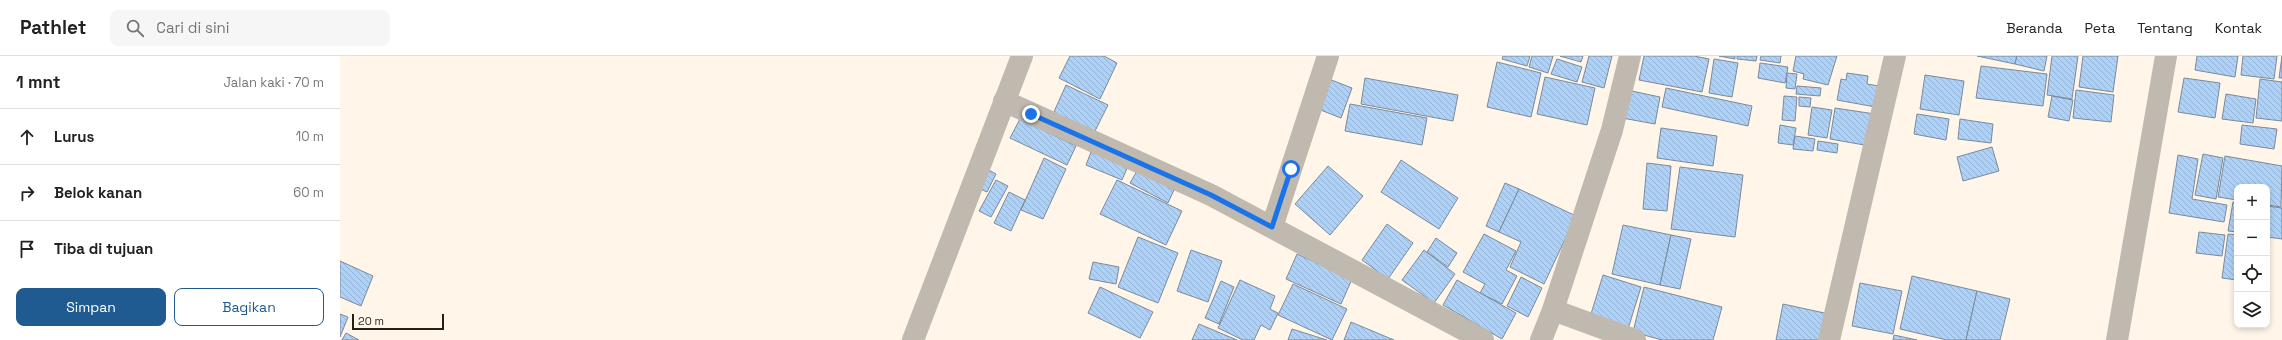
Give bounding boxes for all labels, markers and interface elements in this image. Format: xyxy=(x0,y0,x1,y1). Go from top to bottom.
search box xyxy=(110,10,390,46)
text: Pathlet xyxy=(20,15,86,40)
icon: search xyxy=(124,17,146,39)
text: Cari di sini xyxy=(156,18,229,37)
text: Beranda xyxy=(2006,19,2063,37)
text: Peta xyxy=(2085,19,2115,37)
text: Tentang xyxy=(2137,19,2193,37)
text: Kontak xyxy=(2215,19,2262,37)
text: 1 mnt xyxy=(16,71,61,93)
text: Jalan kaki · 70 m xyxy=(223,74,324,91)
route end xyxy=(1022,105,1040,123)
icon: ahead xyxy=(16,126,38,148)
text: Lurus xyxy=(54,127,94,146)
text: 10 m xyxy=(296,128,324,145)
route start xyxy=(1282,160,1300,178)
icon: right xyxy=(16,182,38,204)
text: Belok kanan xyxy=(54,183,142,202)
text: 60 m xyxy=(293,184,324,201)
map controls xyxy=(2234,184,2270,328)
button: + xyxy=(2234,184,2270,220)
button: − xyxy=(2234,220,2270,256)
icon: arrive xyxy=(16,238,38,260)
text: Tiba di tujuan xyxy=(54,239,153,258)
button: locate xyxy=(2234,256,2270,292)
button: Simpan xyxy=(16,288,166,326)
button: Bagikan xyxy=(174,288,324,326)
button: layers xyxy=(2234,292,2270,328)
scale bar xyxy=(352,312,444,331)
text: 20 m xyxy=(358,314,384,328)

